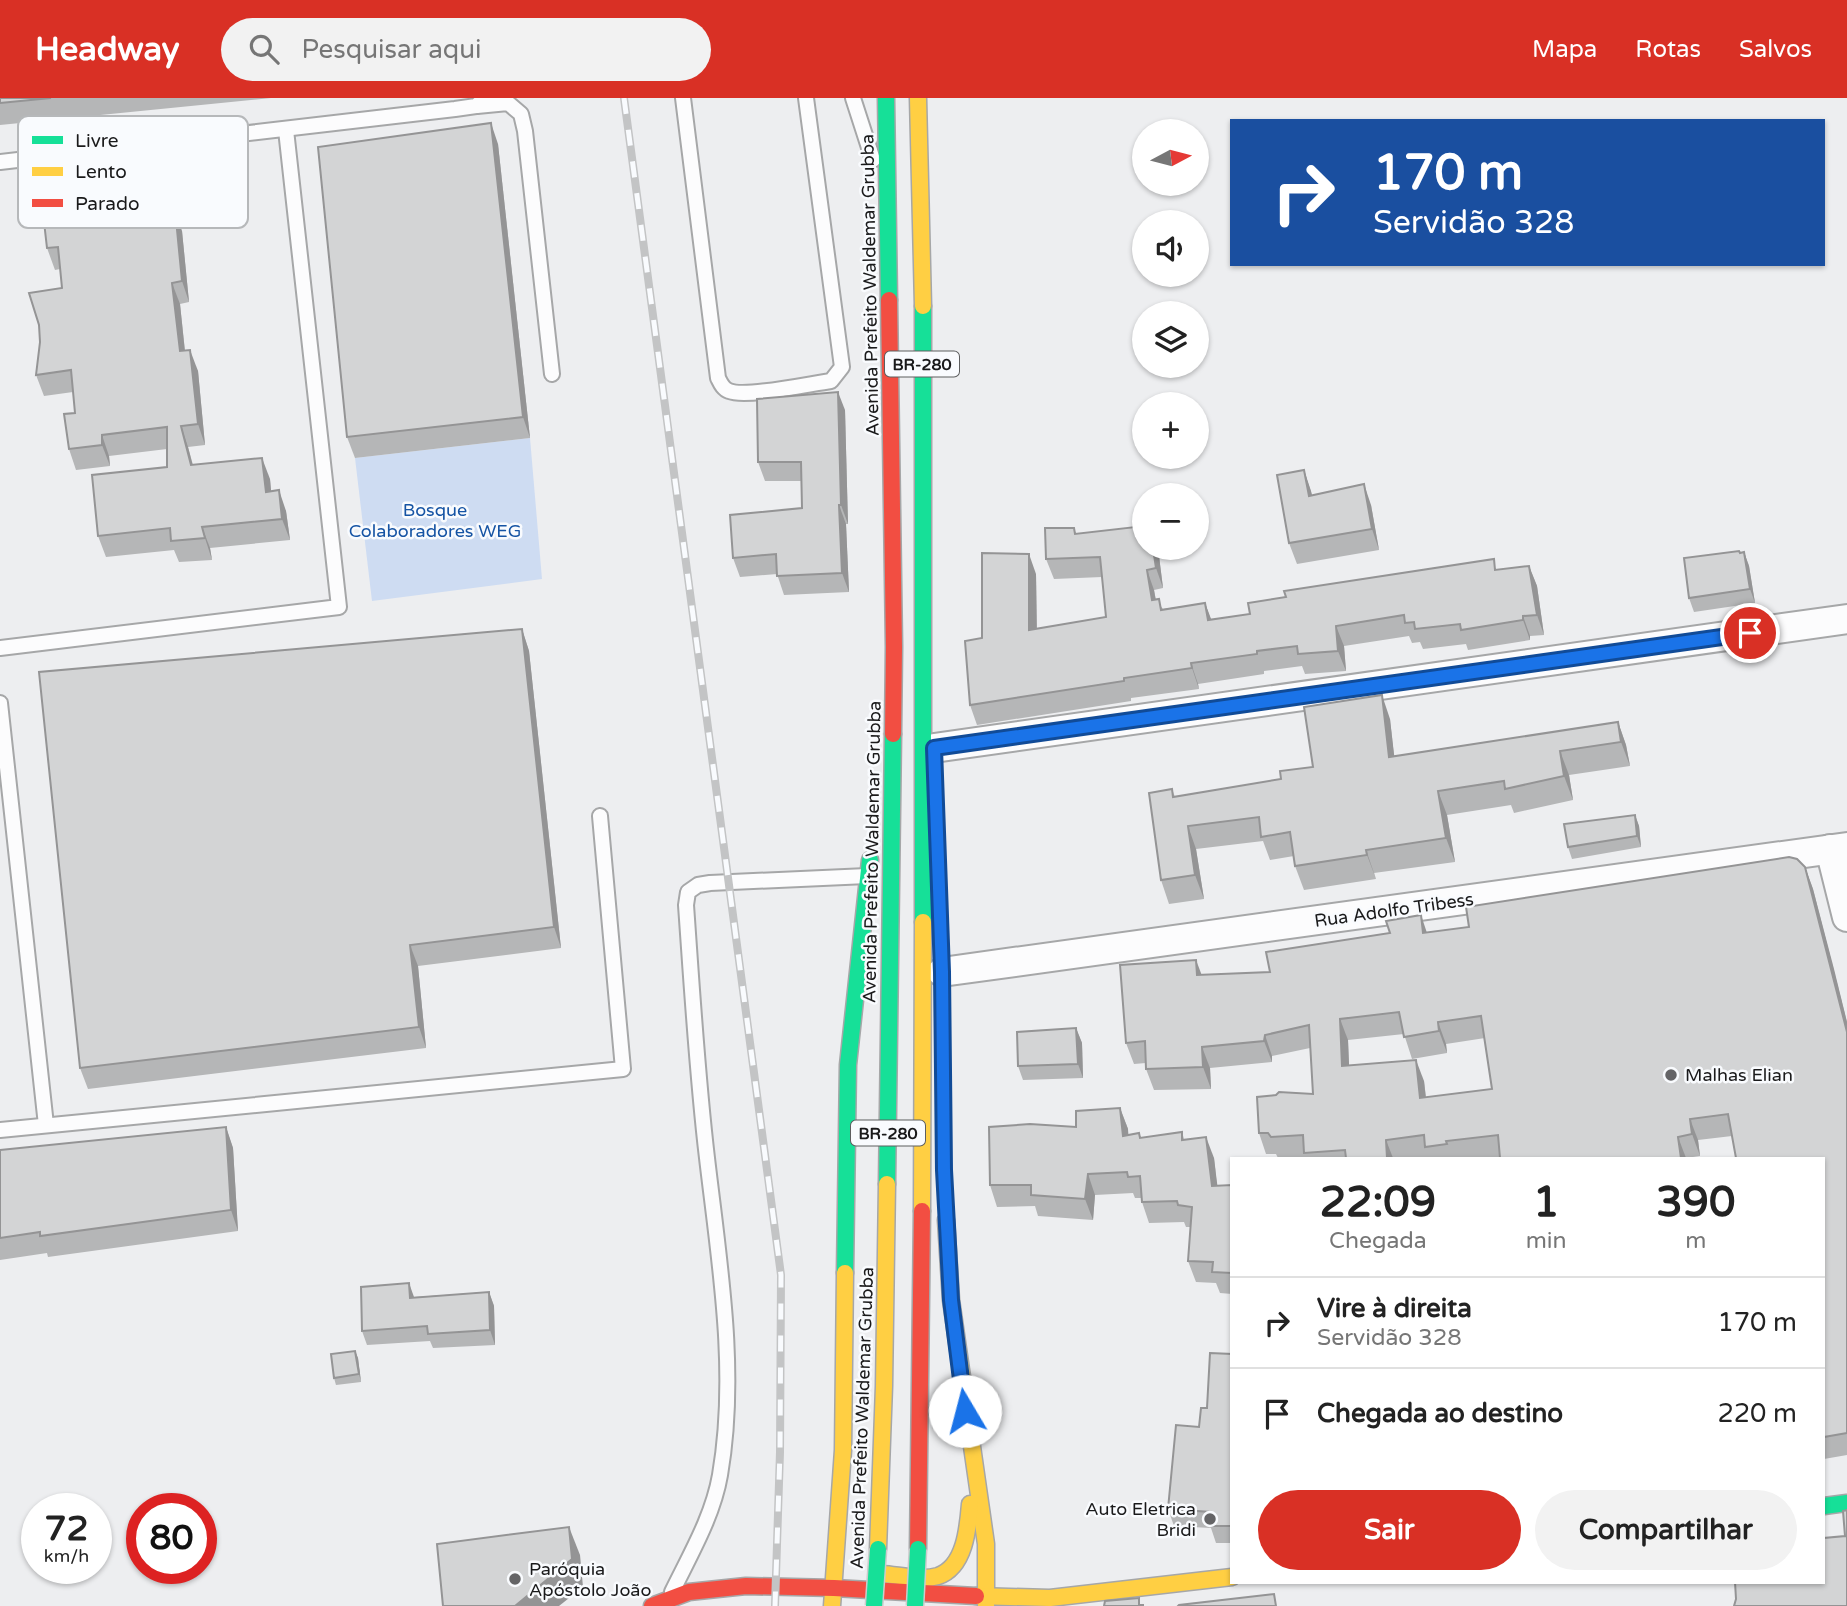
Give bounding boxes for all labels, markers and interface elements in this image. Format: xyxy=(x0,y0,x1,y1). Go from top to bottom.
search box xyxy=(221,18,711,81)
text: Headway xyxy=(35,30,179,69)
icon: search xyxy=(245,30,283,68)
text: Pesquisar aqui xyxy=(301,34,482,65)
text: Mapa xyxy=(1532,35,1597,64)
text: Rotas xyxy=(1635,35,1701,64)
text: Salvos xyxy=(1739,35,1812,64)
legend xyxy=(18,116,248,228)
north arrow xyxy=(1132,119,1209,196)
map controls xyxy=(1132,119,1209,560)
text: Livre xyxy=(75,130,119,152)
street label: Avenida Prefeito Waldemar Grubba xyxy=(856,134,884,436)
text: 170 m xyxy=(1373,144,1523,203)
icon: right xyxy=(1258,147,1349,238)
text: Lento xyxy=(75,161,127,183)
text: Parado xyxy=(75,193,139,215)
text: Servidão 328 xyxy=(1373,204,1574,242)
button: sound xyxy=(1132,210,1209,287)
button: layers xyxy=(1132,301,1209,378)
road number: BR-280 xyxy=(885,352,959,376)
button: + xyxy=(1132,392,1209,469)
button: − xyxy=(1132,483,1209,560)
park label: Bosque Colaboradores WEG xyxy=(349,499,521,542)
pin xyxy=(1720,603,1780,663)
icon: arrive xyxy=(1731,614,1769,652)
street label: Avenida Prefeito Waldemar Grubba xyxy=(858,701,886,1003)
street label: Rua Adolfo Tribess xyxy=(1313,888,1475,932)
place label: Malhas Elian xyxy=(1685,1064,1793,1086)
marker: Malhas Elian xyxy=(1663,1067,1679,1083)
road number: BR-280 xyxy=(851,1121,925,1146)
text: 22:09 xyxy=(1320,1177,1436,1228)
text: 1 xyxy=(1533,1177,1559,1228)
text: 390 xyxy=(1656,1177,1735,1228)
text: Chegada xyxy=(1329,1227,1427,1255)
text: min xyxy=(1526,1227,1567,1255)
text: m xyxy=(1685,1227,1706,1255)
street label: Avenida Prefeito Waldemar Grubba xyxy=(846,1267,878,1569)
text: Vire à direita xyxy=(1317,1293,1472,1324)
icon: right xyxy=(1258,1304,1296,1342)
text: 170 m xyxy=(1717,1307,1797,1338)
text: Servidão 328 xyxy=(1317,1324,1462,1352)
position arrow xyxy=(928,1374,1002,1448)
icon: arrive xyxy=(1258,1395,1296,1433)
text: Chegada ao destino xyxy=(1317,1398,1563,1429)
text: 220 m xyxy=(1717,1398,1797,1429)
button: Sair xyxy=(1258,1490,1521,1570)
button: Compartilhar xyxy=(1535,1490,1797,1570)
speed limit sign: 80 xyxy=(126,1493,217,1584)
place label: Auto Eletrica Bridi xyxy=(1085,1498,1196,1541)
text: 72 xyxy=(45,1508,88,1550)
marker: Auto Eletrica Bridi xyxy=(1202,1511,1218,1527)
text: km/h xyxy=(44,1545,89,1567)
place label: Paróquia Apóstolo João xyxy=(529,1558,651,1601)
marker: Paróquia Apóstolo João xyxy=(507,1571,523,1587)

